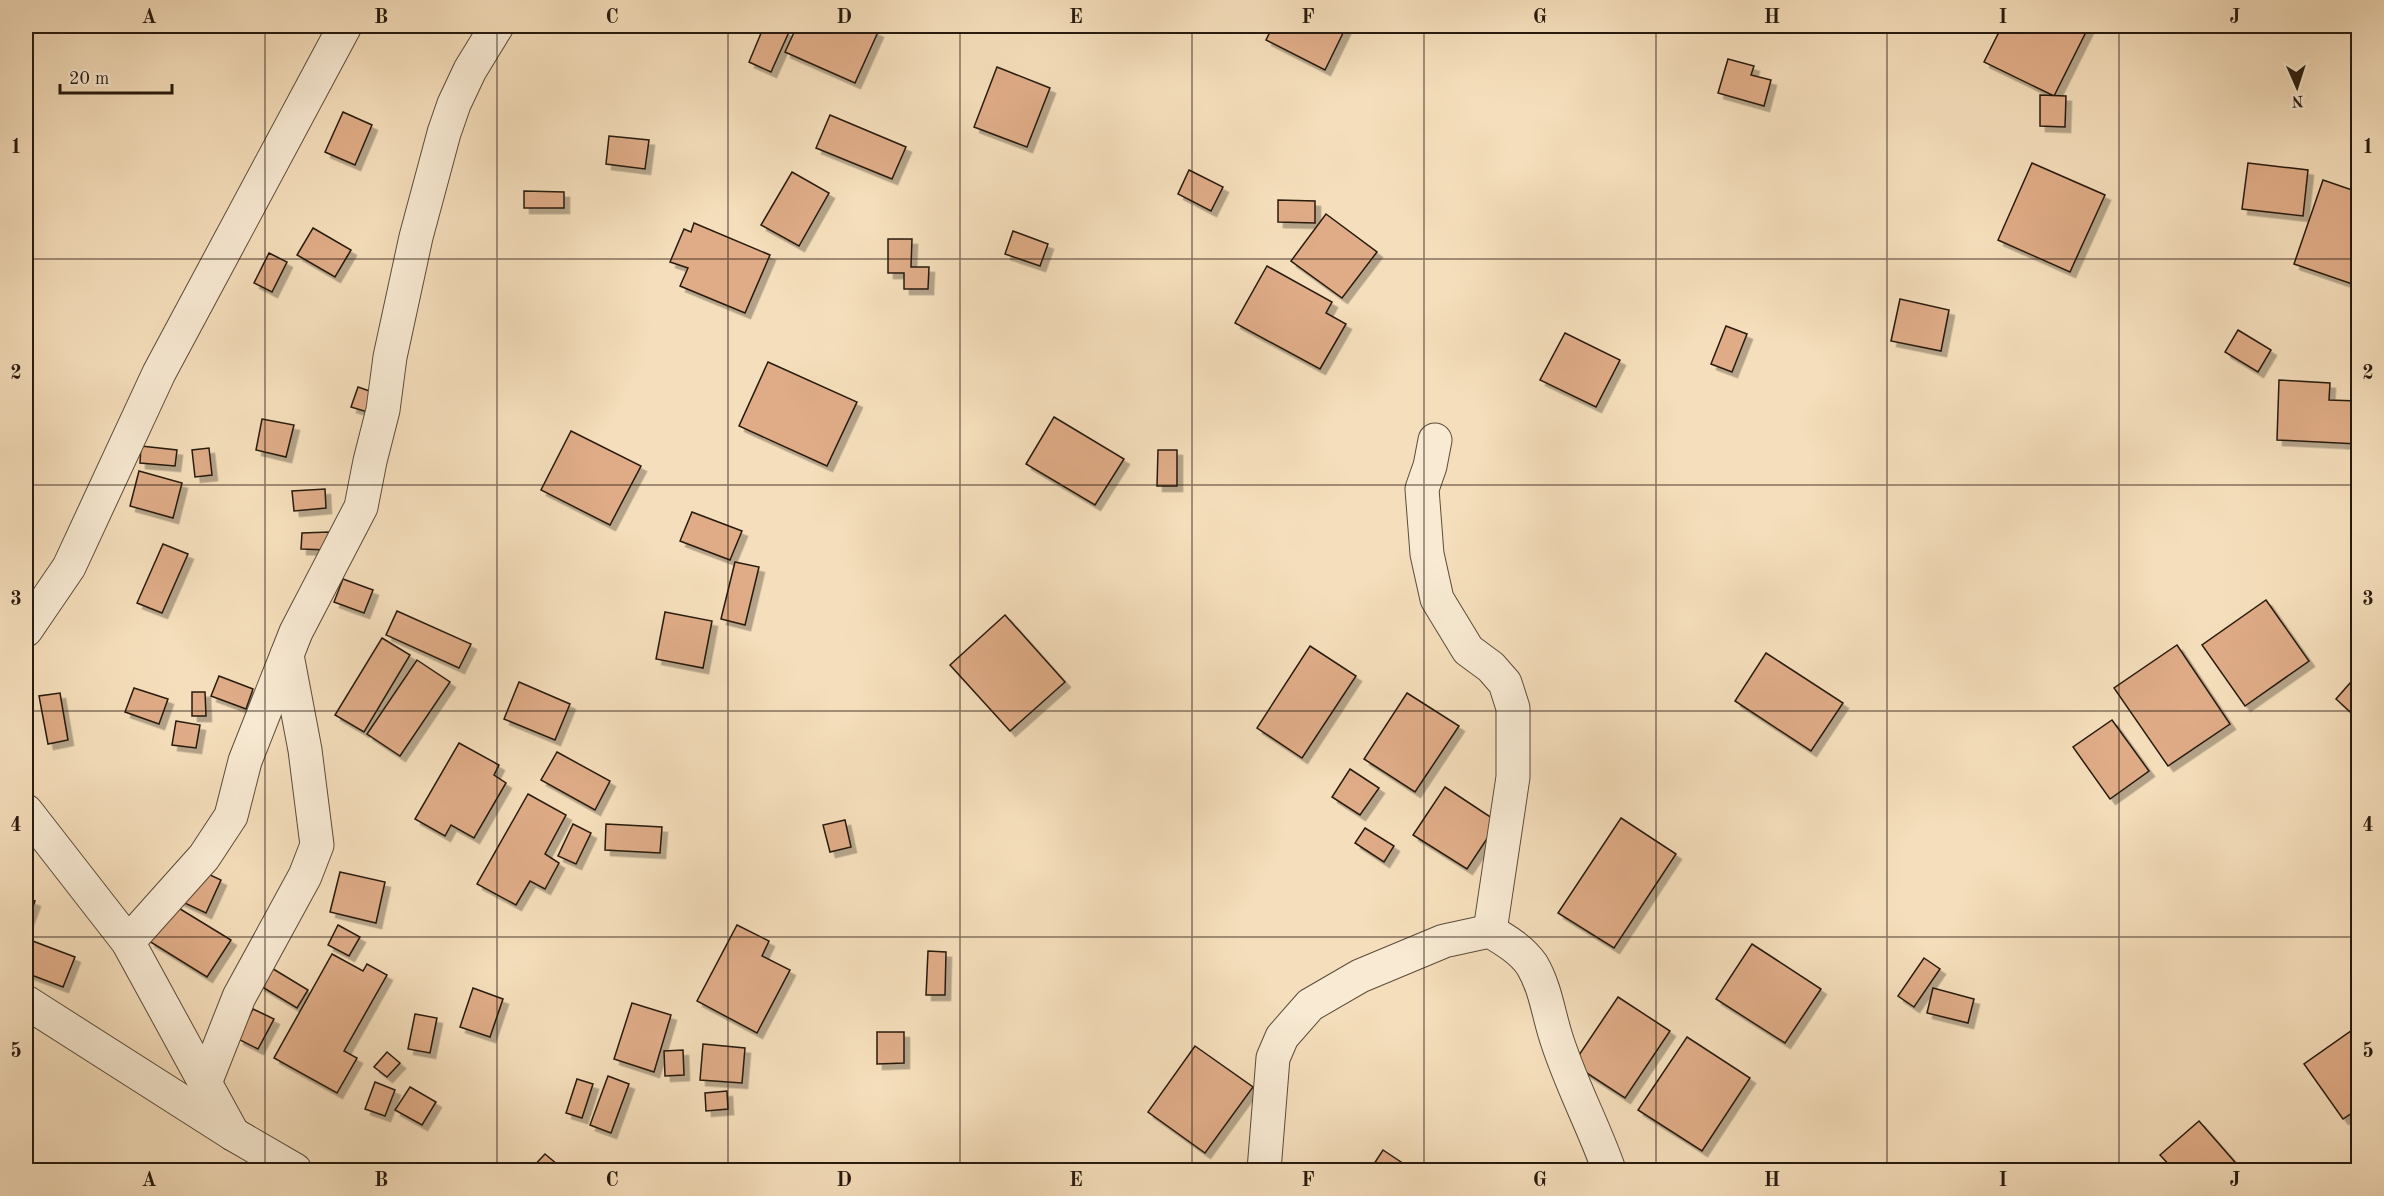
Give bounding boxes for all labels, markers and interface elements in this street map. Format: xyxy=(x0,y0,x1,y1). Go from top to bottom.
text: A xyxy=(141,8,157,28)
text: B xyxy=(374,8,388,28)
text: C xyxy=(605,8,619,28)
text: D xyxy=(836,8,852,28)
text: E xyxy=(1069,8,1083,28)
text: F xyxy=(1301,8,1315,28)
text: G xyxy=(1533,8,1547,28)
text: H xyxy=(1764,8,1780,28)
text: I xyxy=(1999,8,2007,28)
text: J xyxy=(2230,8,2241,28)
scale bar xyxy=(60,57,172,95)
north arrow xyxy=(2267,57,2327,117)
text: 20 m xyxy=(69,70,109,88)
text: N xyxy=(2290,92,2304,108)
text: 1 xyxy=(10,138,22,158)
text: 1 xyxy=(2362,138,2374,158)
text: 2 xyxy=(10,364,22,384)
text: 2 xyxy=(2362,364,2374,384)
text: 3 xyxy=(10,590,22,610)
text: 3 xyxy=(2362,590,2374,610)
text: 4 xyxy=(10,816,22,836)
text: 4 xyxy=(2362,816,2374,836)
text: 5 xyxy=(10,1041,22,1062)
text: 5 xyxy=(2362,1041,2374,1062)
text: A xyxy=(141,1171,157,1191)
text: B xyxy=(374,1171,388,1191)
text: C xyxy=(605,1171,619,1191)
text: D xyxy=(836,1171,852,1191)
text: E xyxy=(1069,1171,1083,1191)
text: F xyxy=(1301,1171,1315,1191)
text: G xyxy=(1533,1171,1547,1191)
text: H xyxy=(1764,1171,1780,1191)
text: I xyxy=(1999,1171,2007,1191)
text: J xyxy=(2230,1171,2241,1191)

